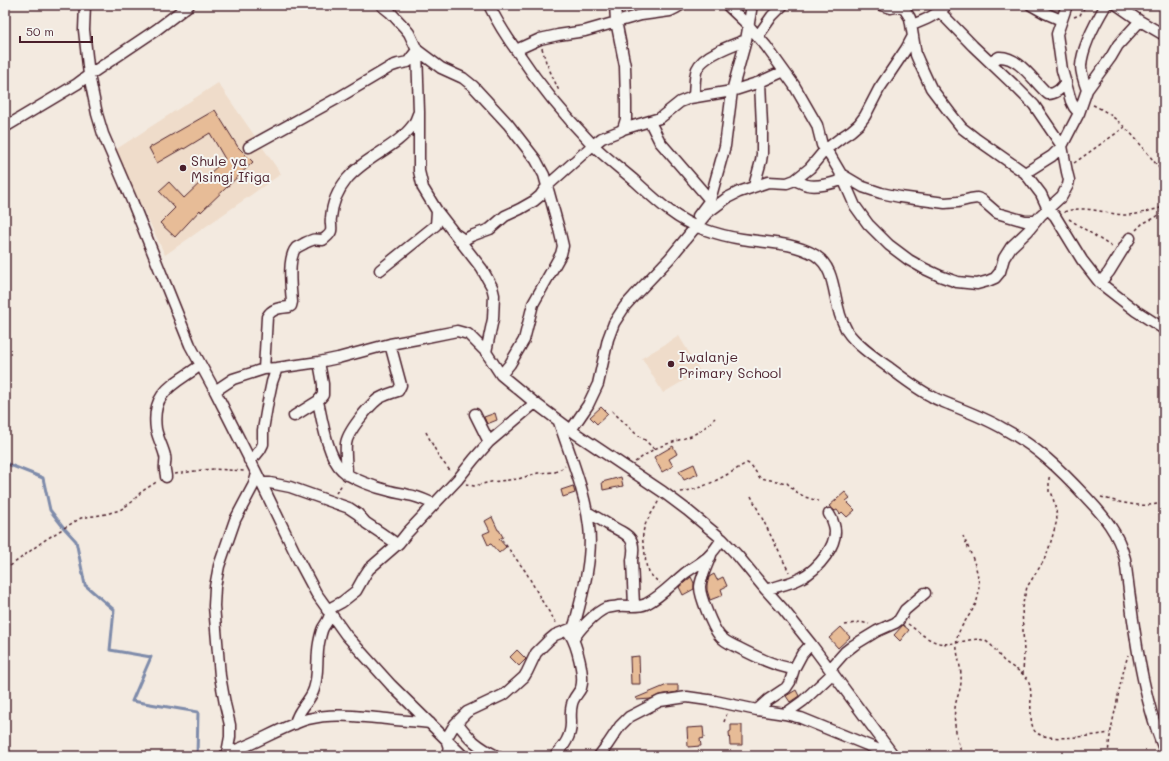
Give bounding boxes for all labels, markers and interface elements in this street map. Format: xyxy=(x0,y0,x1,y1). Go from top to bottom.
scale bar xyxy=(20,18,92,44)
text: 50 m xyxy=(26,23,54,39)
place label: Shule ya Msingi Ifiga xyxy=(191,151,271,186)
marker: Shule ya Msingi Ifiga xyxy=(178,163,188,173)
place label: Iwalanje Primary School xyxy=(679,347,782,382)
marker: Iwalanje Primary School xyxy=(666,359,676,369)

